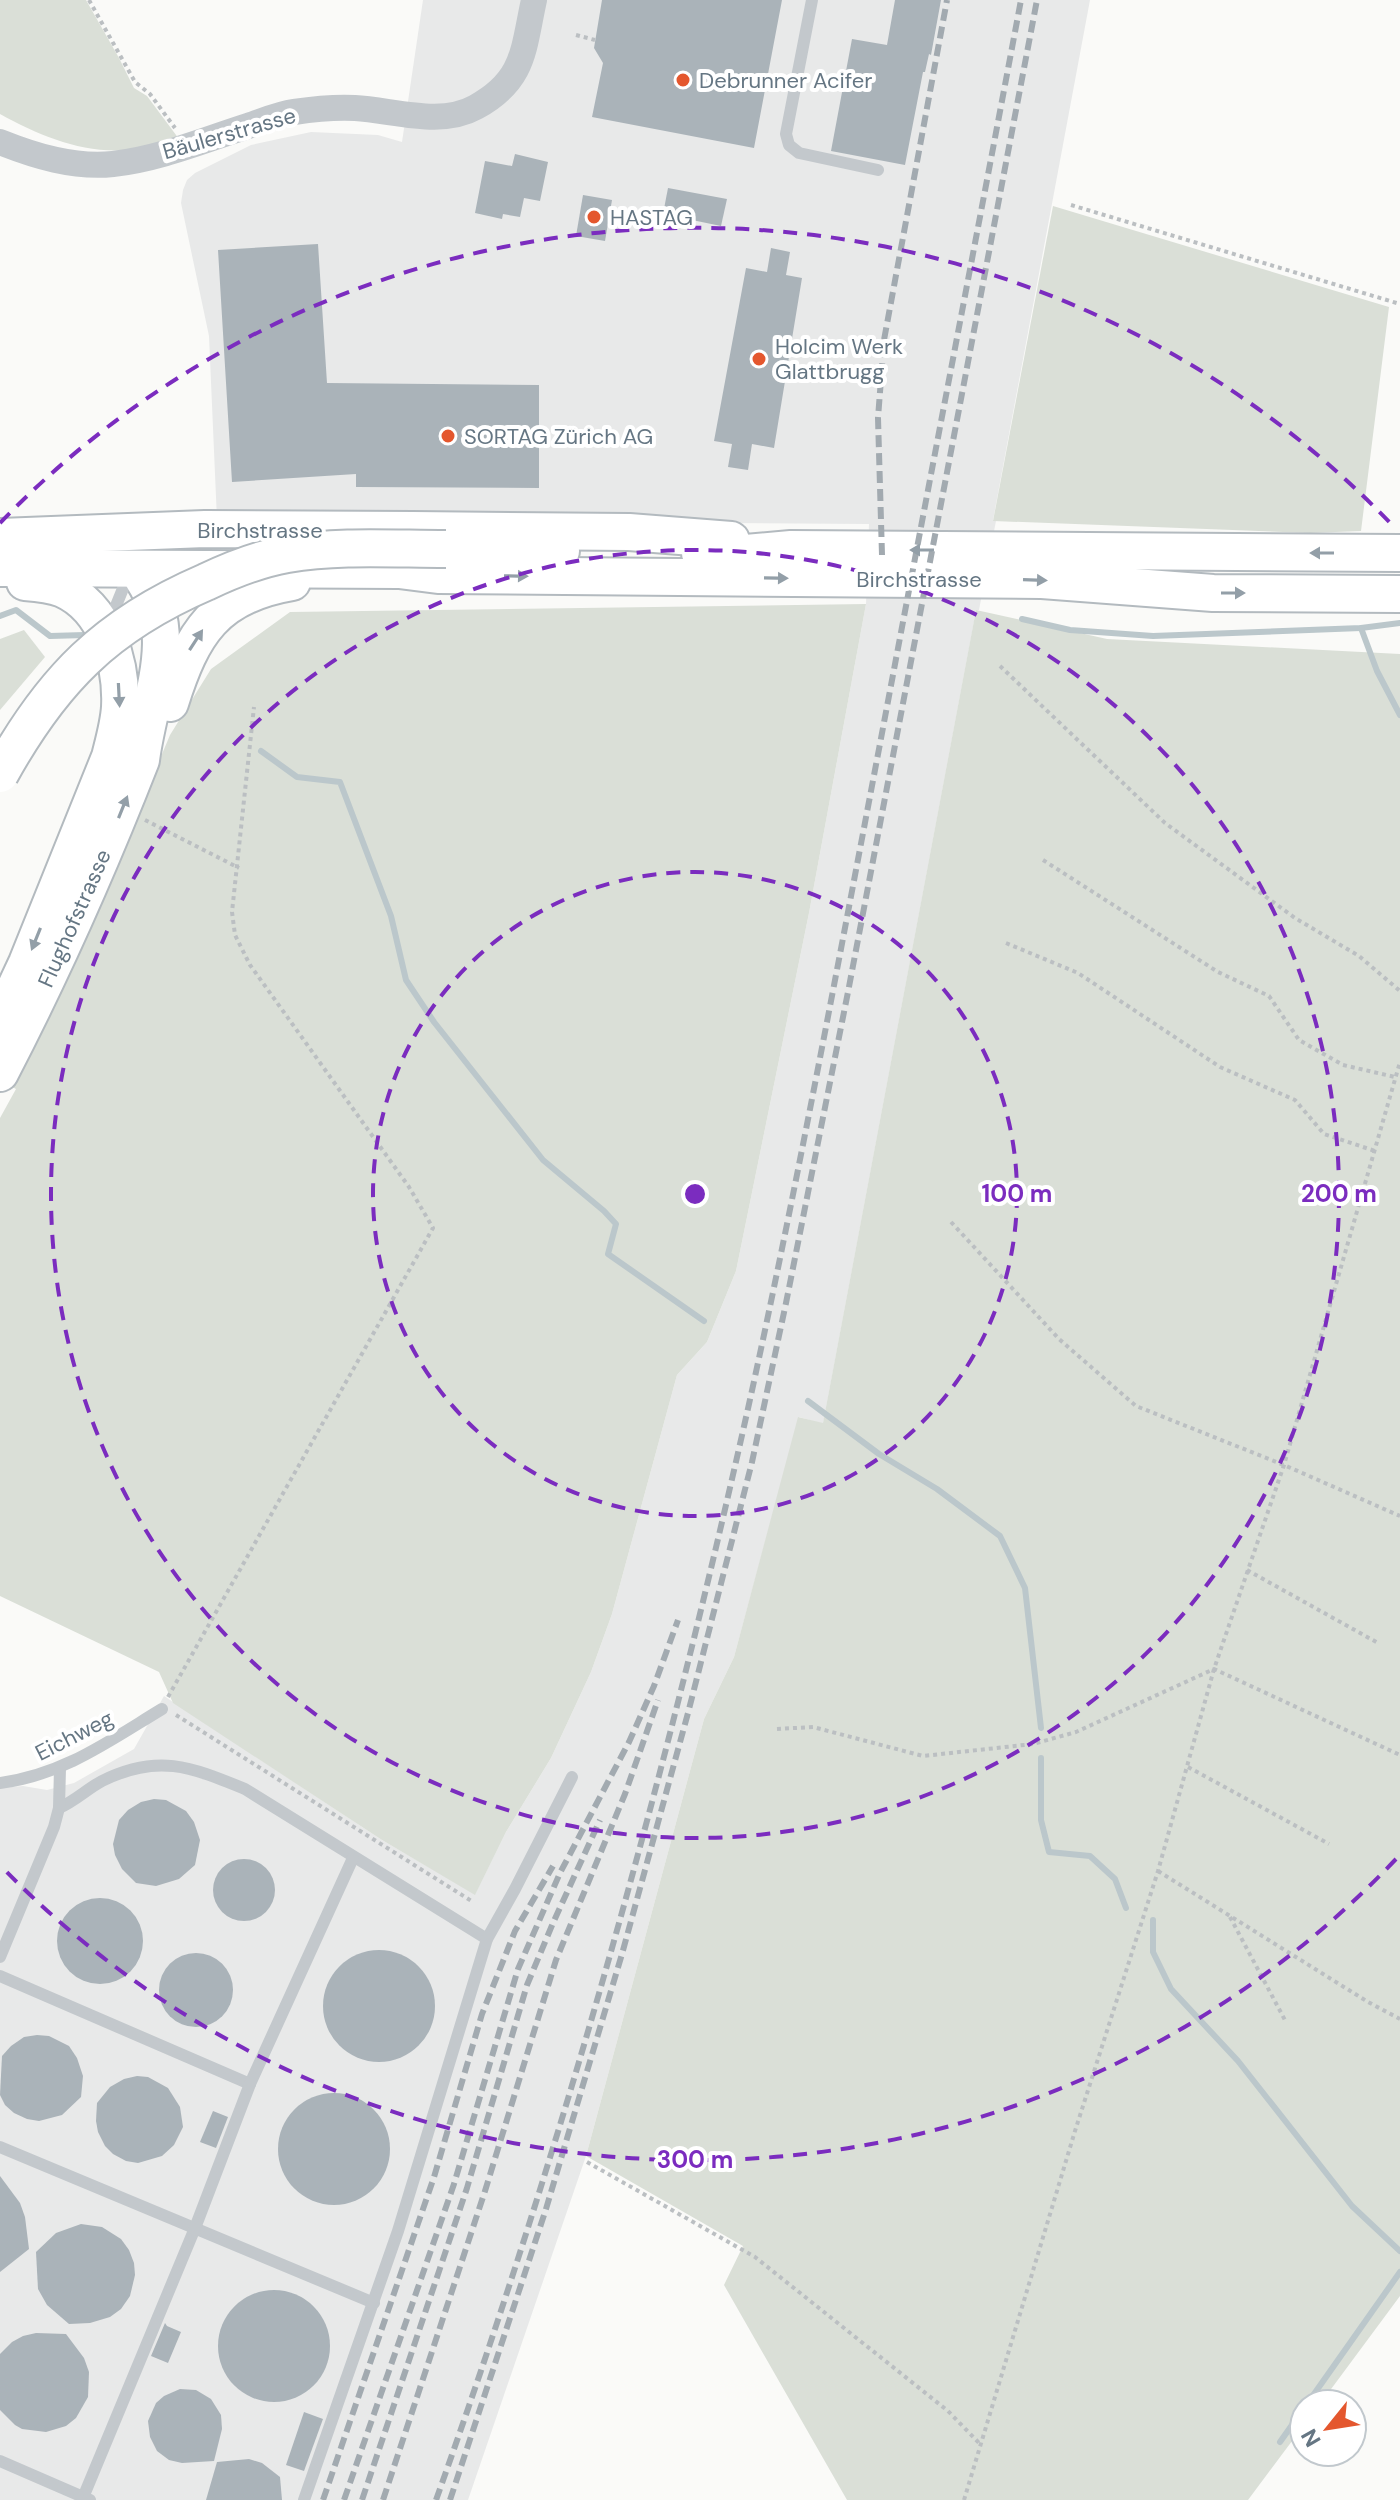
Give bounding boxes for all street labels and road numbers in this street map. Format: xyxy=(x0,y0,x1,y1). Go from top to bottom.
street label: Bäulerstrasse xyxy=(159,101,299,166)
street label: Birchstrasse xyxy=(197,516,323,545)
street label: Birchstrasse xyxy=(856,565,982,594)
street label: Flughofstrasse xyxy=(31,845,118,992)
street label: Eichweg xyxy=(30,1703,118,1767)

